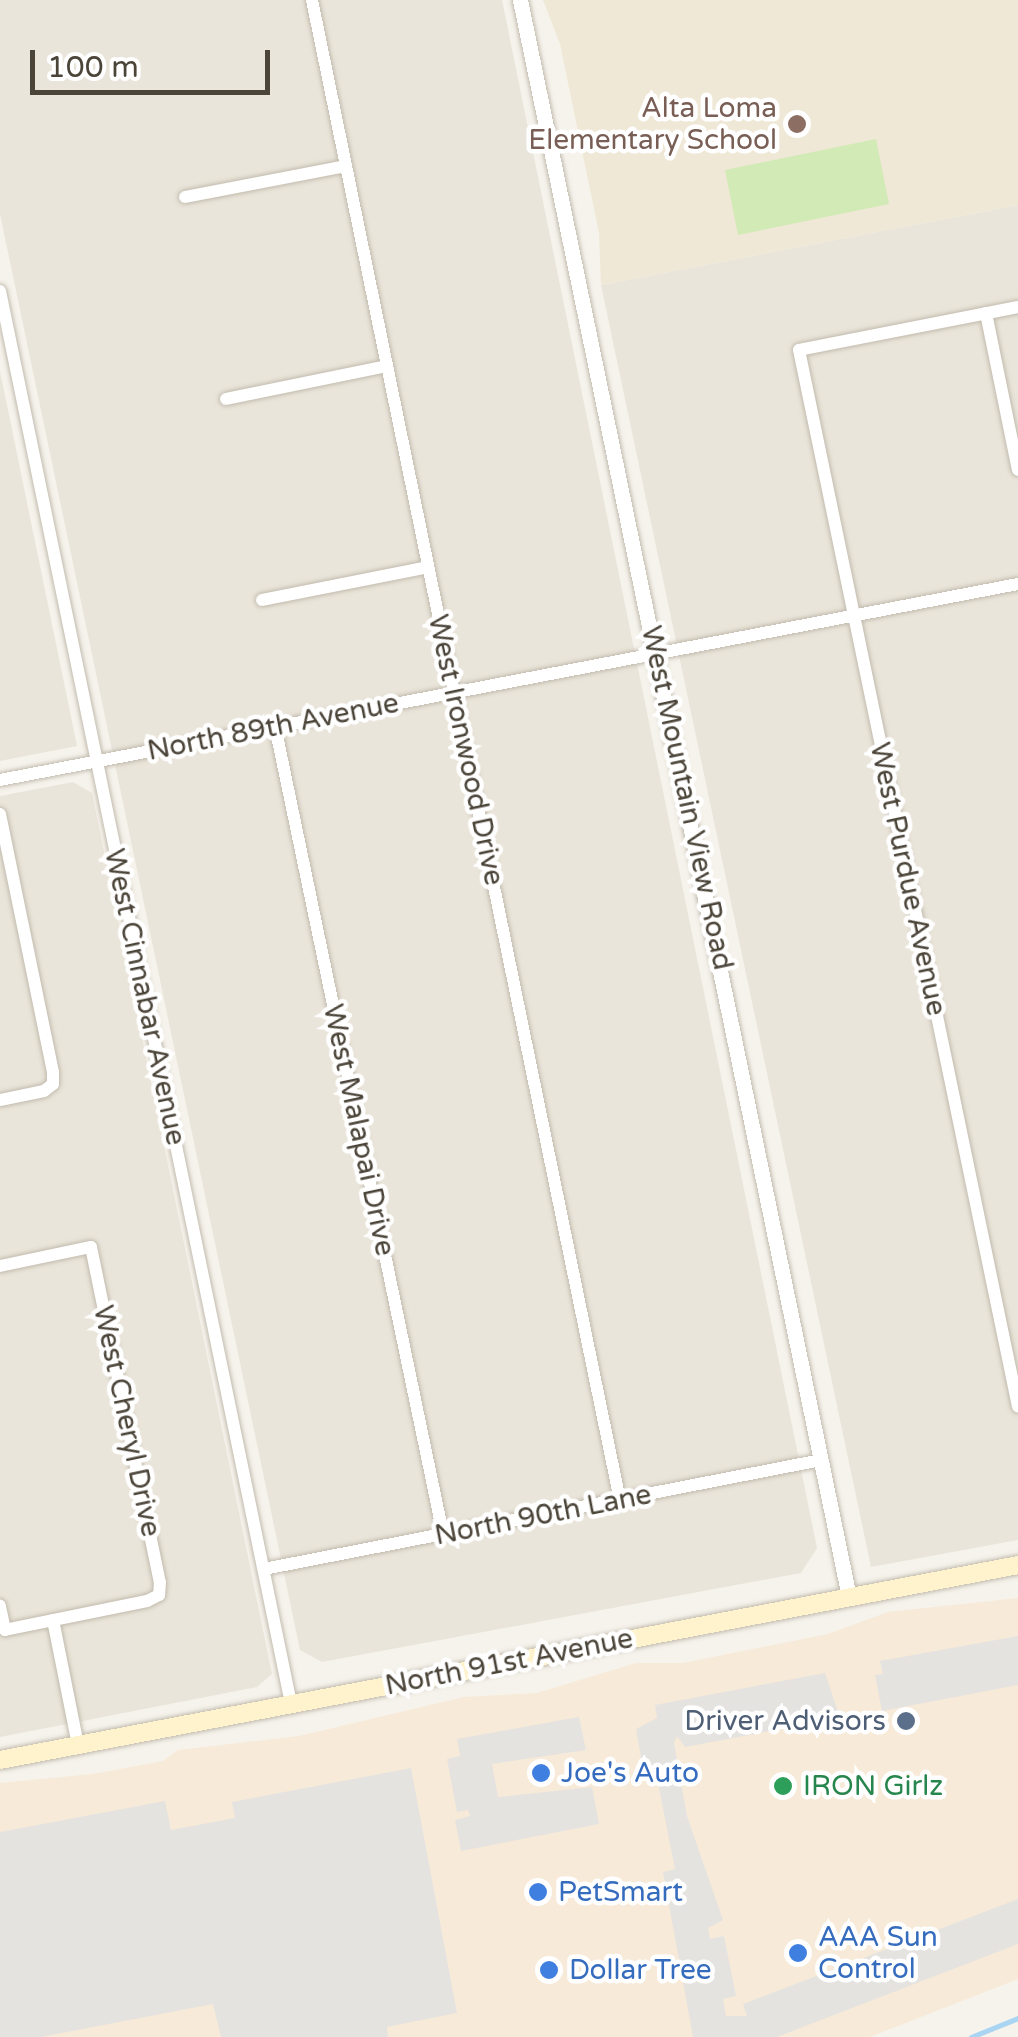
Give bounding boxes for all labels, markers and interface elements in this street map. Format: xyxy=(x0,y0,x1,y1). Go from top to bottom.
scale bar xyxy=(35,30,275,92)
text: 100 m xyxy=(47,49,139,86)
place label: Alta Loma Elementary School xyxy=(528,91,777,157)
marker: Alta Loma Elementary School xyxy=(786,113,808,135)
street label: West Ironwood Drive xyxy=(421,612,511,888)
street label: West Mountain View Road xyxy=(634,623,740,973)
street label: North 89th Avenue xyxy=(145,686,401,768)
street label: West Purdue Avenue xyxy=(863,739,953,1019)
street label: West Cinnabar Avenue xyxy=(97,846,193,1148)
street label: West Malapai Drive xyxy=(316,1001,402,1259)
street label: West Cheryl Drive xyxy=(86,1302,168,1540)
street label: North 90th Lane xyxy=(432,1478,654,1552)
street label: North 91st Avenue xyxy=(382,1622,636,1702)
place label: Driver Advisors xyxy=(684,1704,886,1738)
marker: Driver Advisors xyxy=(895,1710,917,1732)
place label: Joe's Auto xyxy=(561,1756,699,1790)
marker: Joe's Auto xyxy=(530,1762,552,1784)
place label: IRON Girlz xyxy=(803,1769,943,1803)
marker: IRON Girlz xyxy=(772,1775,794,1797)
place label: PetSmart xyxy=(558,1875,683,1909)
marker: PetSmart xyxy=(527,1881,549,1903)
place label: AAA Sun Control xyxy=(818,1920,938,1986)
marker: AAA Sun Control xyxy=(787,1942,809,1964)
place label: Dollar Tree xyxy=(569,1953,712,1987)
marker: Dollar Tree xyxy=(538,1959,560,1981)

